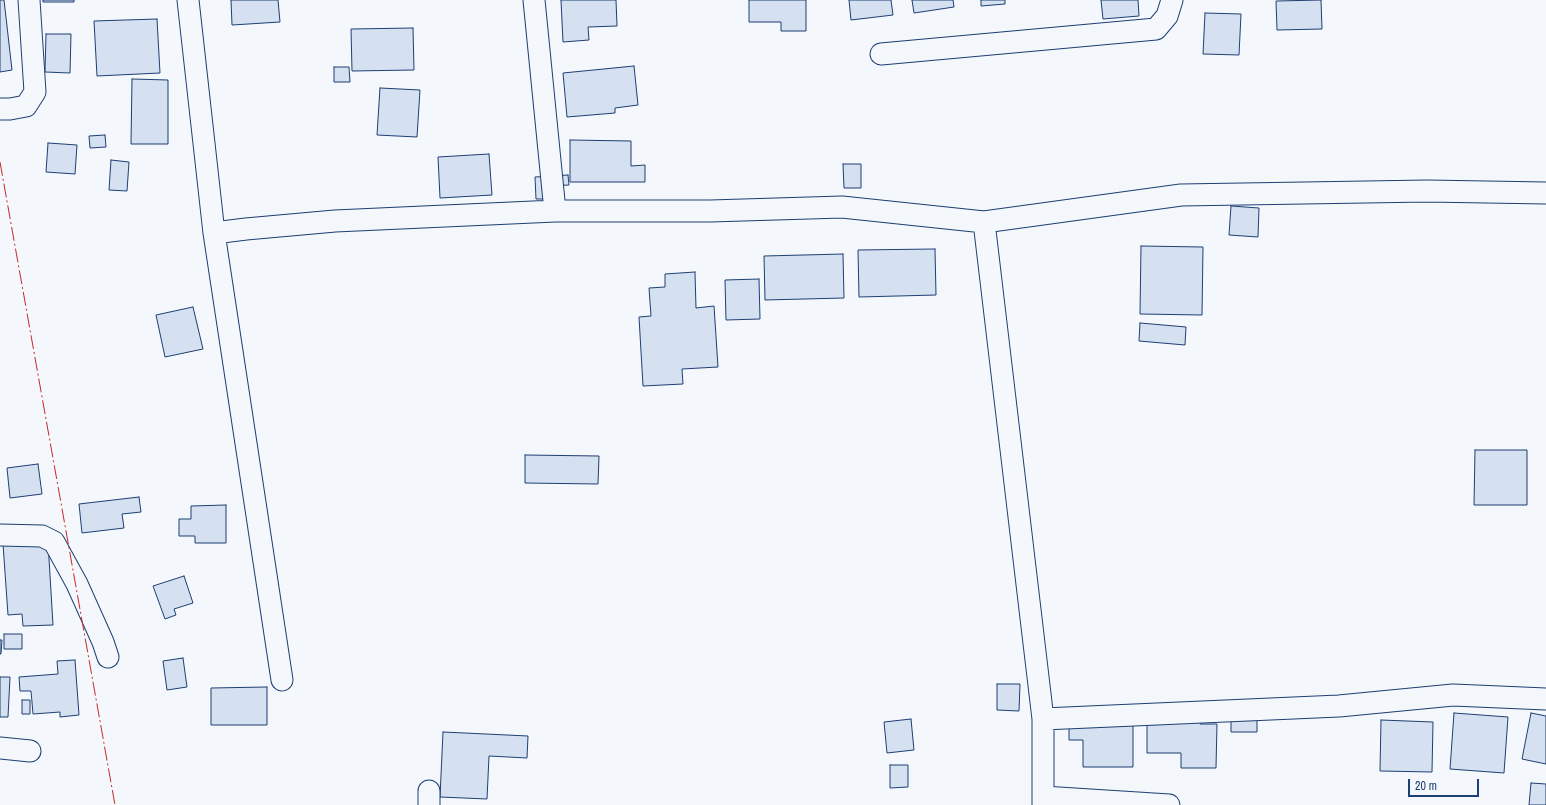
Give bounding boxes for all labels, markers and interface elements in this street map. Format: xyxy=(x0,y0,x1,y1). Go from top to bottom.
scale bar xyxy=(1410,771,1481,797)
text: 20 m xyxy=(1415,778,1437,794)

